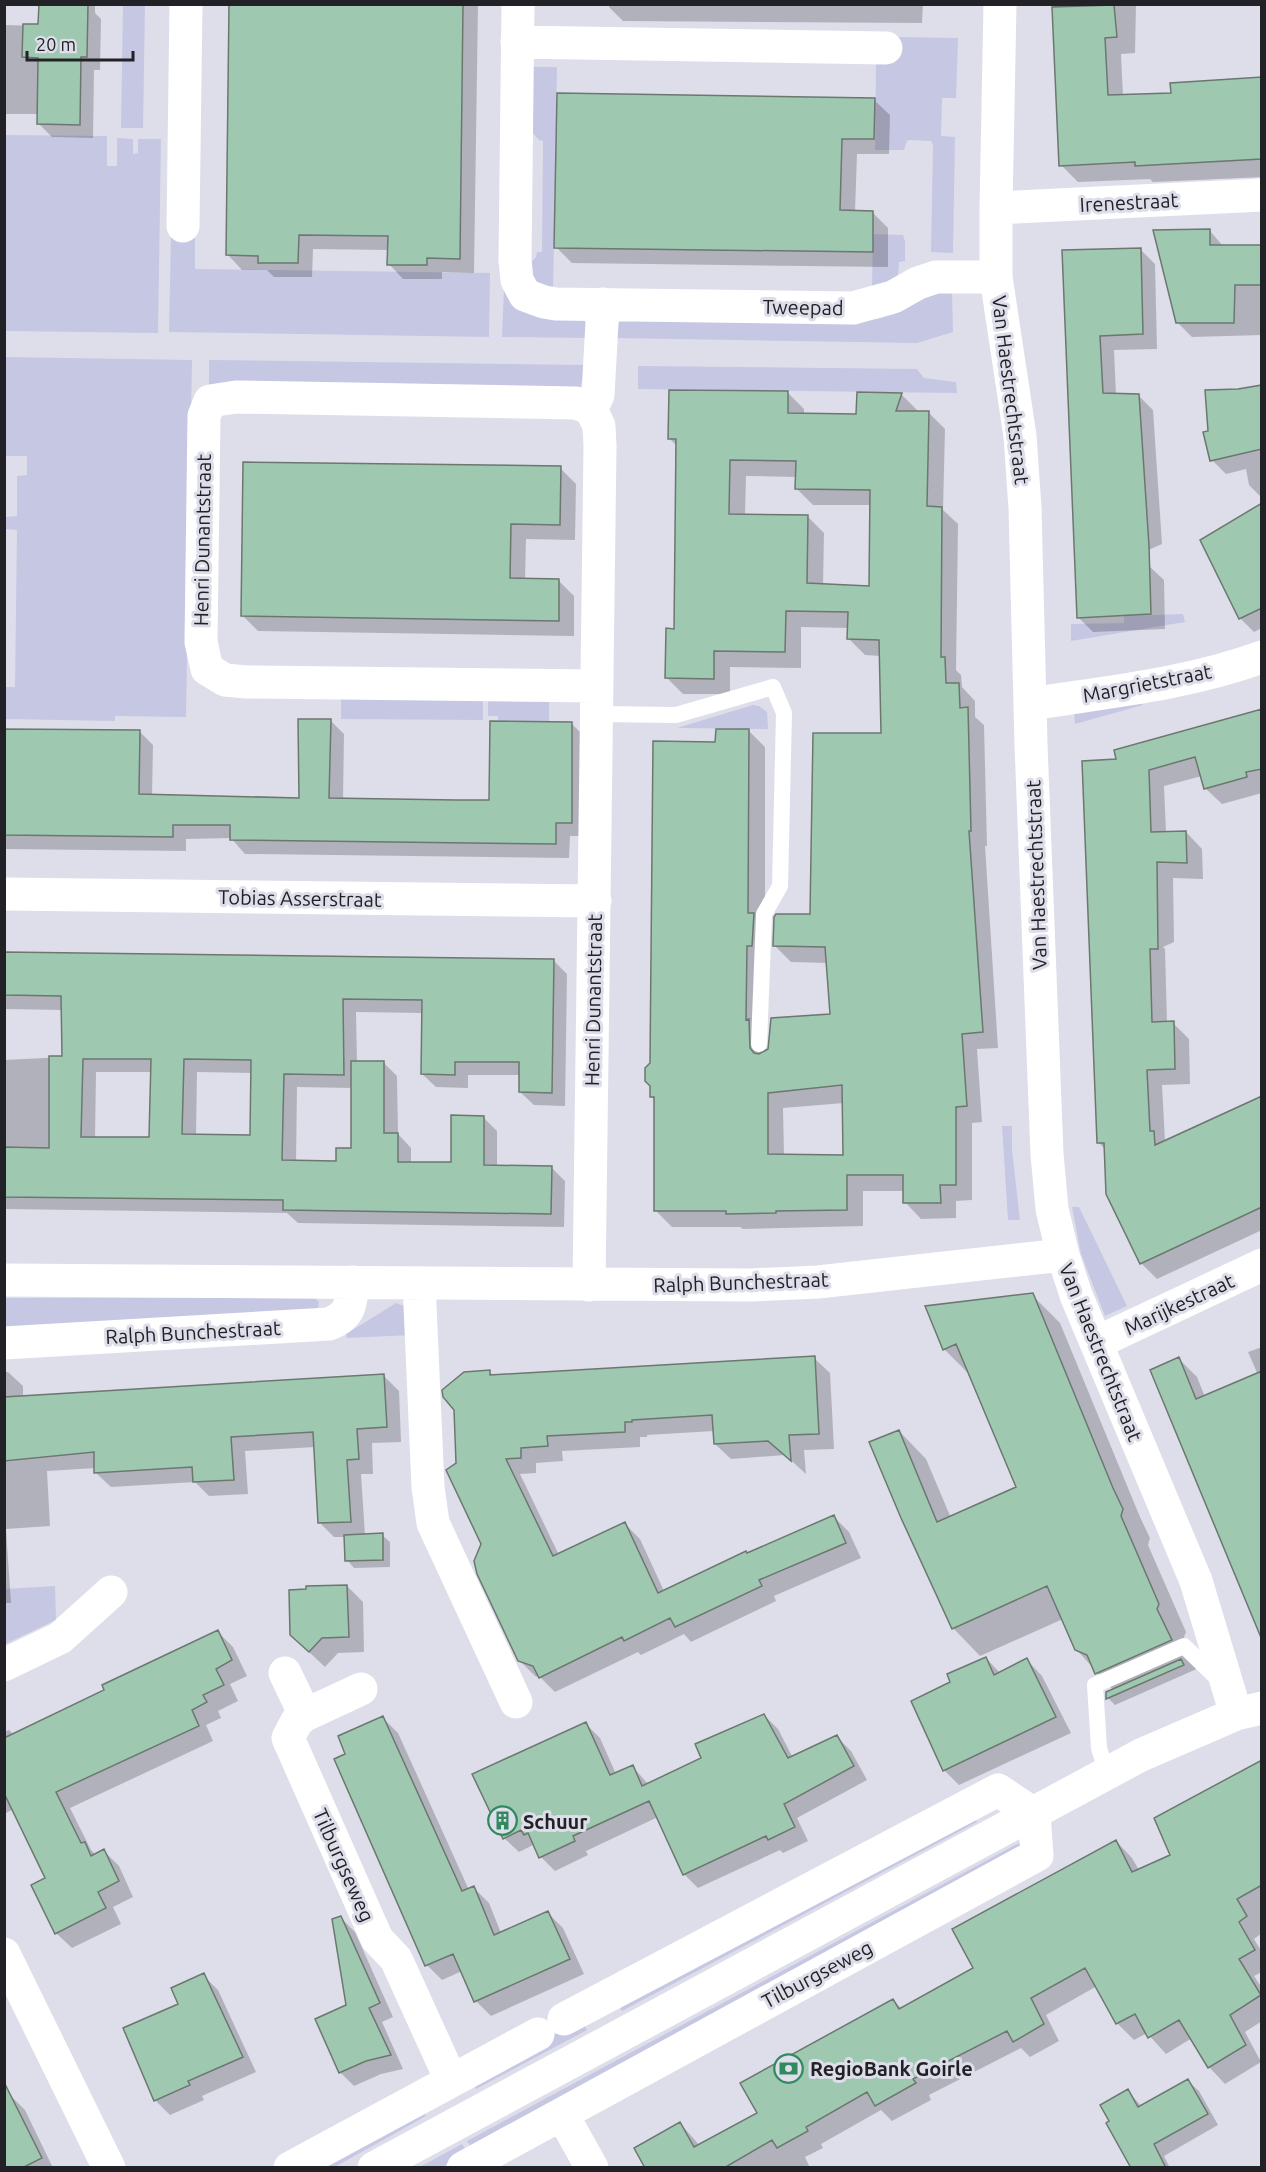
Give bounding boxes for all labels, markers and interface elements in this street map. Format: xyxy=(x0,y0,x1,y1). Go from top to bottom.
scale bar xyxy=(27,24,134,62)
text: 20 m xyxy=(36,34,76,54)
street label: Irenestraat xyxy=(1079,188,1179,216)
street label: Van Haestrechtstraat xyxy=(988,294,1034,486)
street label: Tweepad xyxy=(762,295,844,319)
street label: Henri Dunantstraat xyxy=(189,453,215,626)
street label: Margrietstraat xyxy=(1081,659,1213,707)
street label: Van Haestrechtstraat xyxy=(1021,779,1051,970)
street label: Tobias Asserstraat xyxy=(218,885,382,911)
street label: Henri Dunantstraat xyxy=(580,913,606,1086)
street label: Van Haestrechtstraat xyxy=(1055,1260,1147,1445)
street label: Ralph Bunchestraat xyxy=(653,1267,829,1297)
street label: Marijkestraat xyxy=(1121,1269,1238,1339)
street label: Ralph Bunchestraat xyxy=(105,1316,281,1348)
street label: Tilburgseweg xyxy=(309,1805,379,1925)
building icon: Schuur xyxy=(486,1805,518,1837)
place label: Schuur xyxy=(523,1810,588,1833)
street label: Tilburgseweg xyxy=(758,1935,876,2013)
bank icon: RegioBank Goirle xyxy=(773,2052,805,2084)
place label: RegioBank Goirle xyxy=(810,2057,973,2080)

